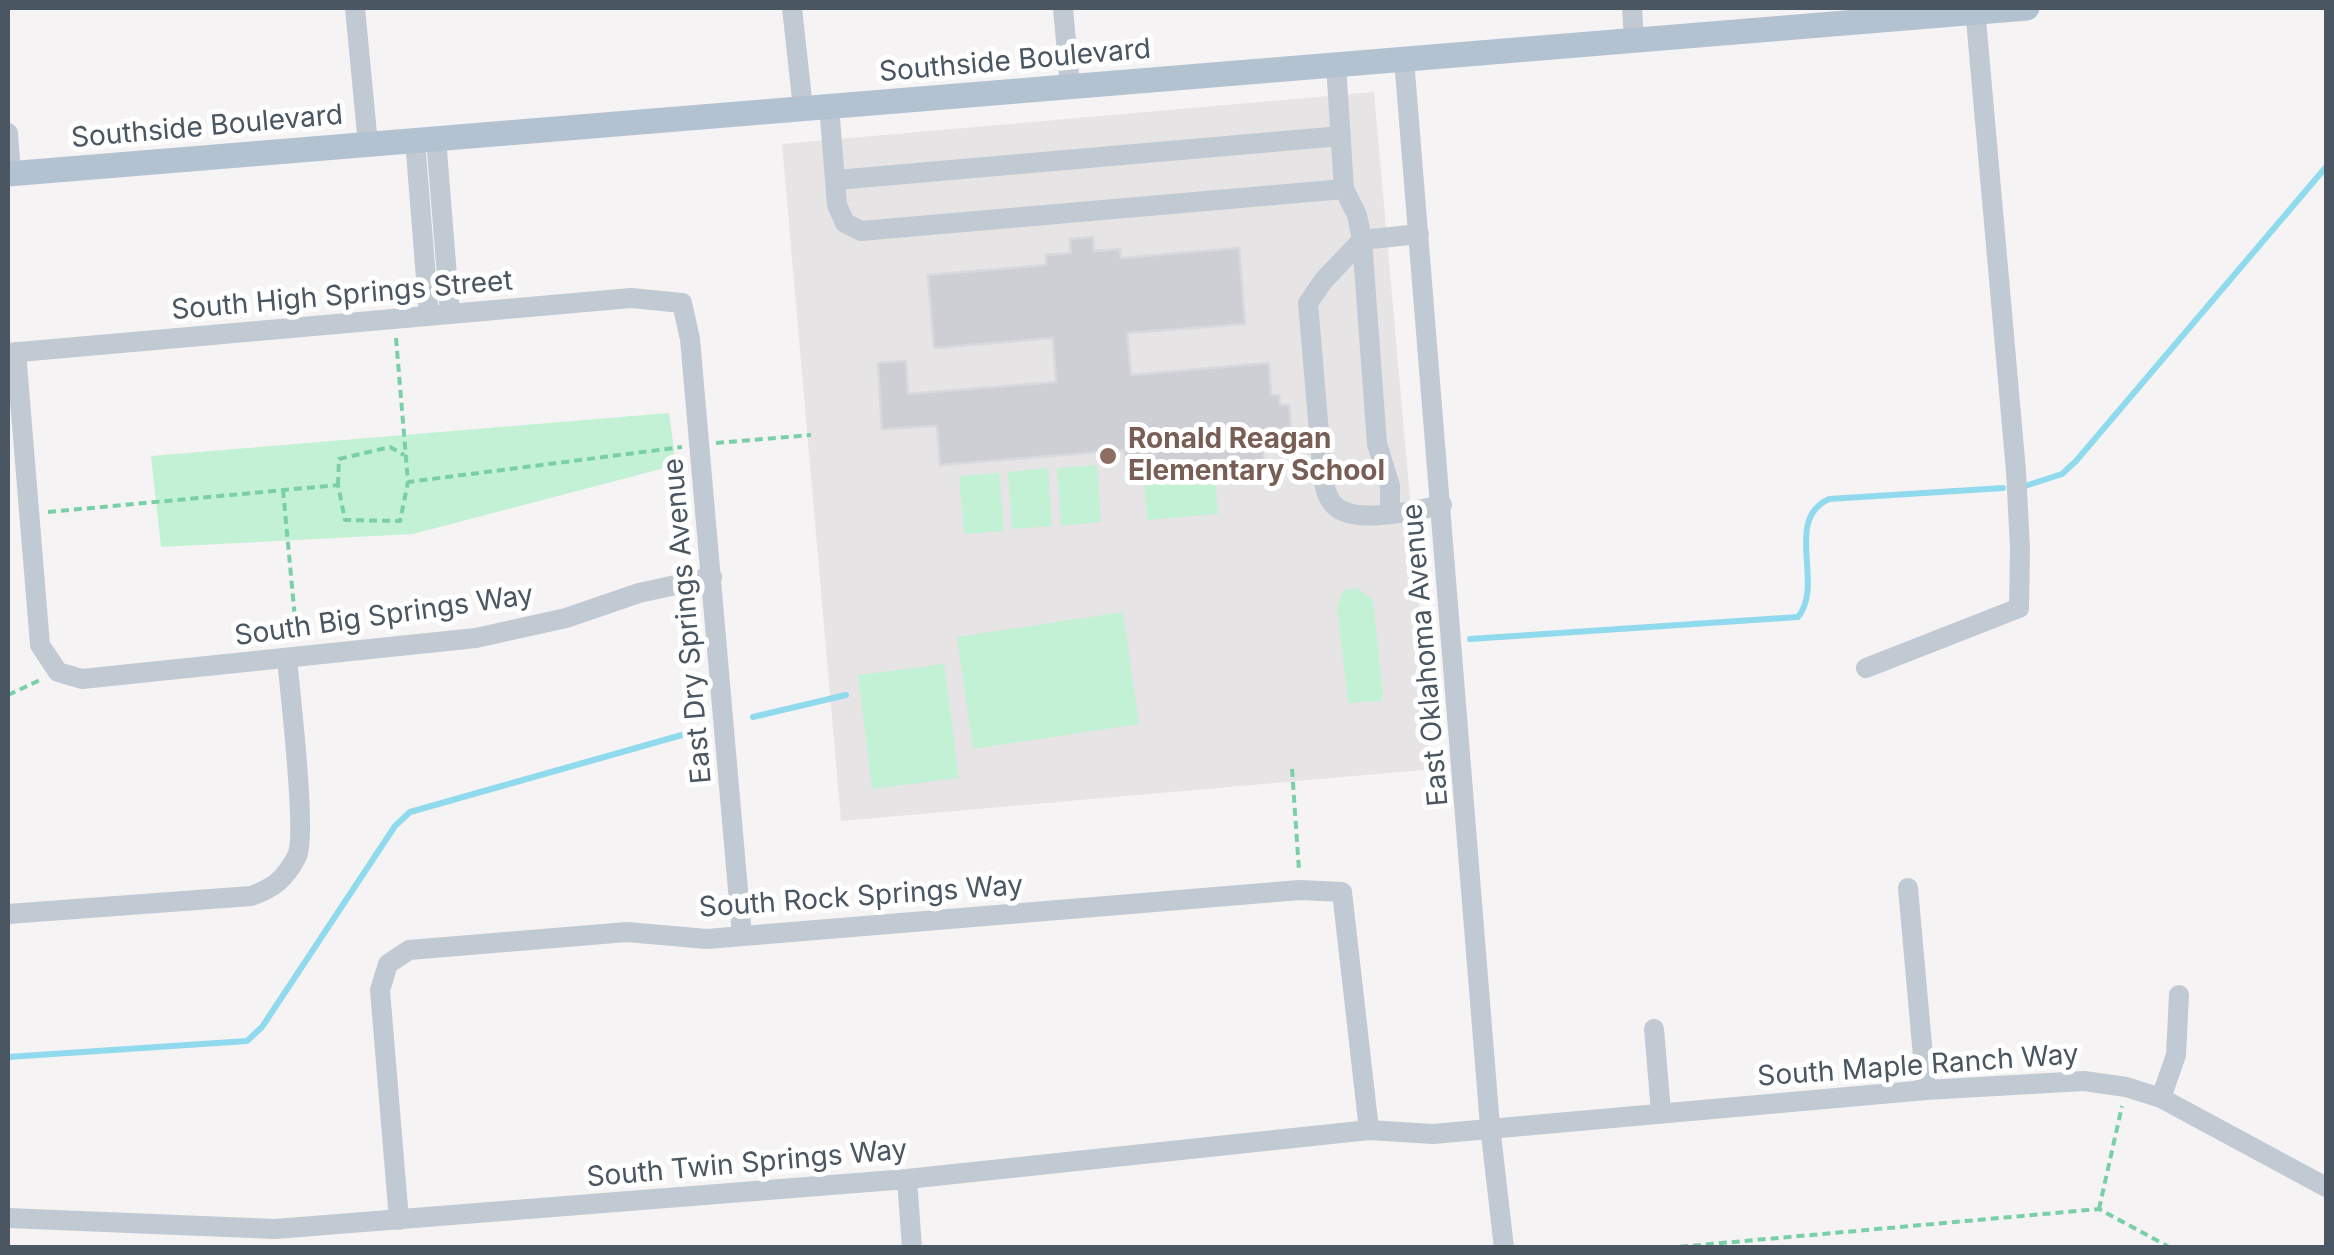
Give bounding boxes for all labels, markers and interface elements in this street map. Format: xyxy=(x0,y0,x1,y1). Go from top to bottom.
street label: Southside Boulevard xyxy=(878,32,1152,90)
street label: Southside Boulevard xyxy=(70,98,344,156)
street label: South High Springs Street xyxy=(170,264,514,328)
place label: Ronald Reagan Elementary School xyxy=(1128,423,1385,489)
marker: Ronald Reagan Elementary School xyxy=(1097,445,1119,467)
street label: East Dry Springs Avenue xyxy=(657,457,719,785)
street label: East Oklahoma Avenue xyxy=(1396,502,1456,808)
street label: South Big Springs Way xyxy=(232,578,536,654)
street label: South Rock Springs Way xyxy=(698,869,1024,925)
street label: South Maple Ranch Way xyxy=(1756,1038,2080,1094)
street label: South Twin Springs Way xyxy=(585,1133,909,1195)

